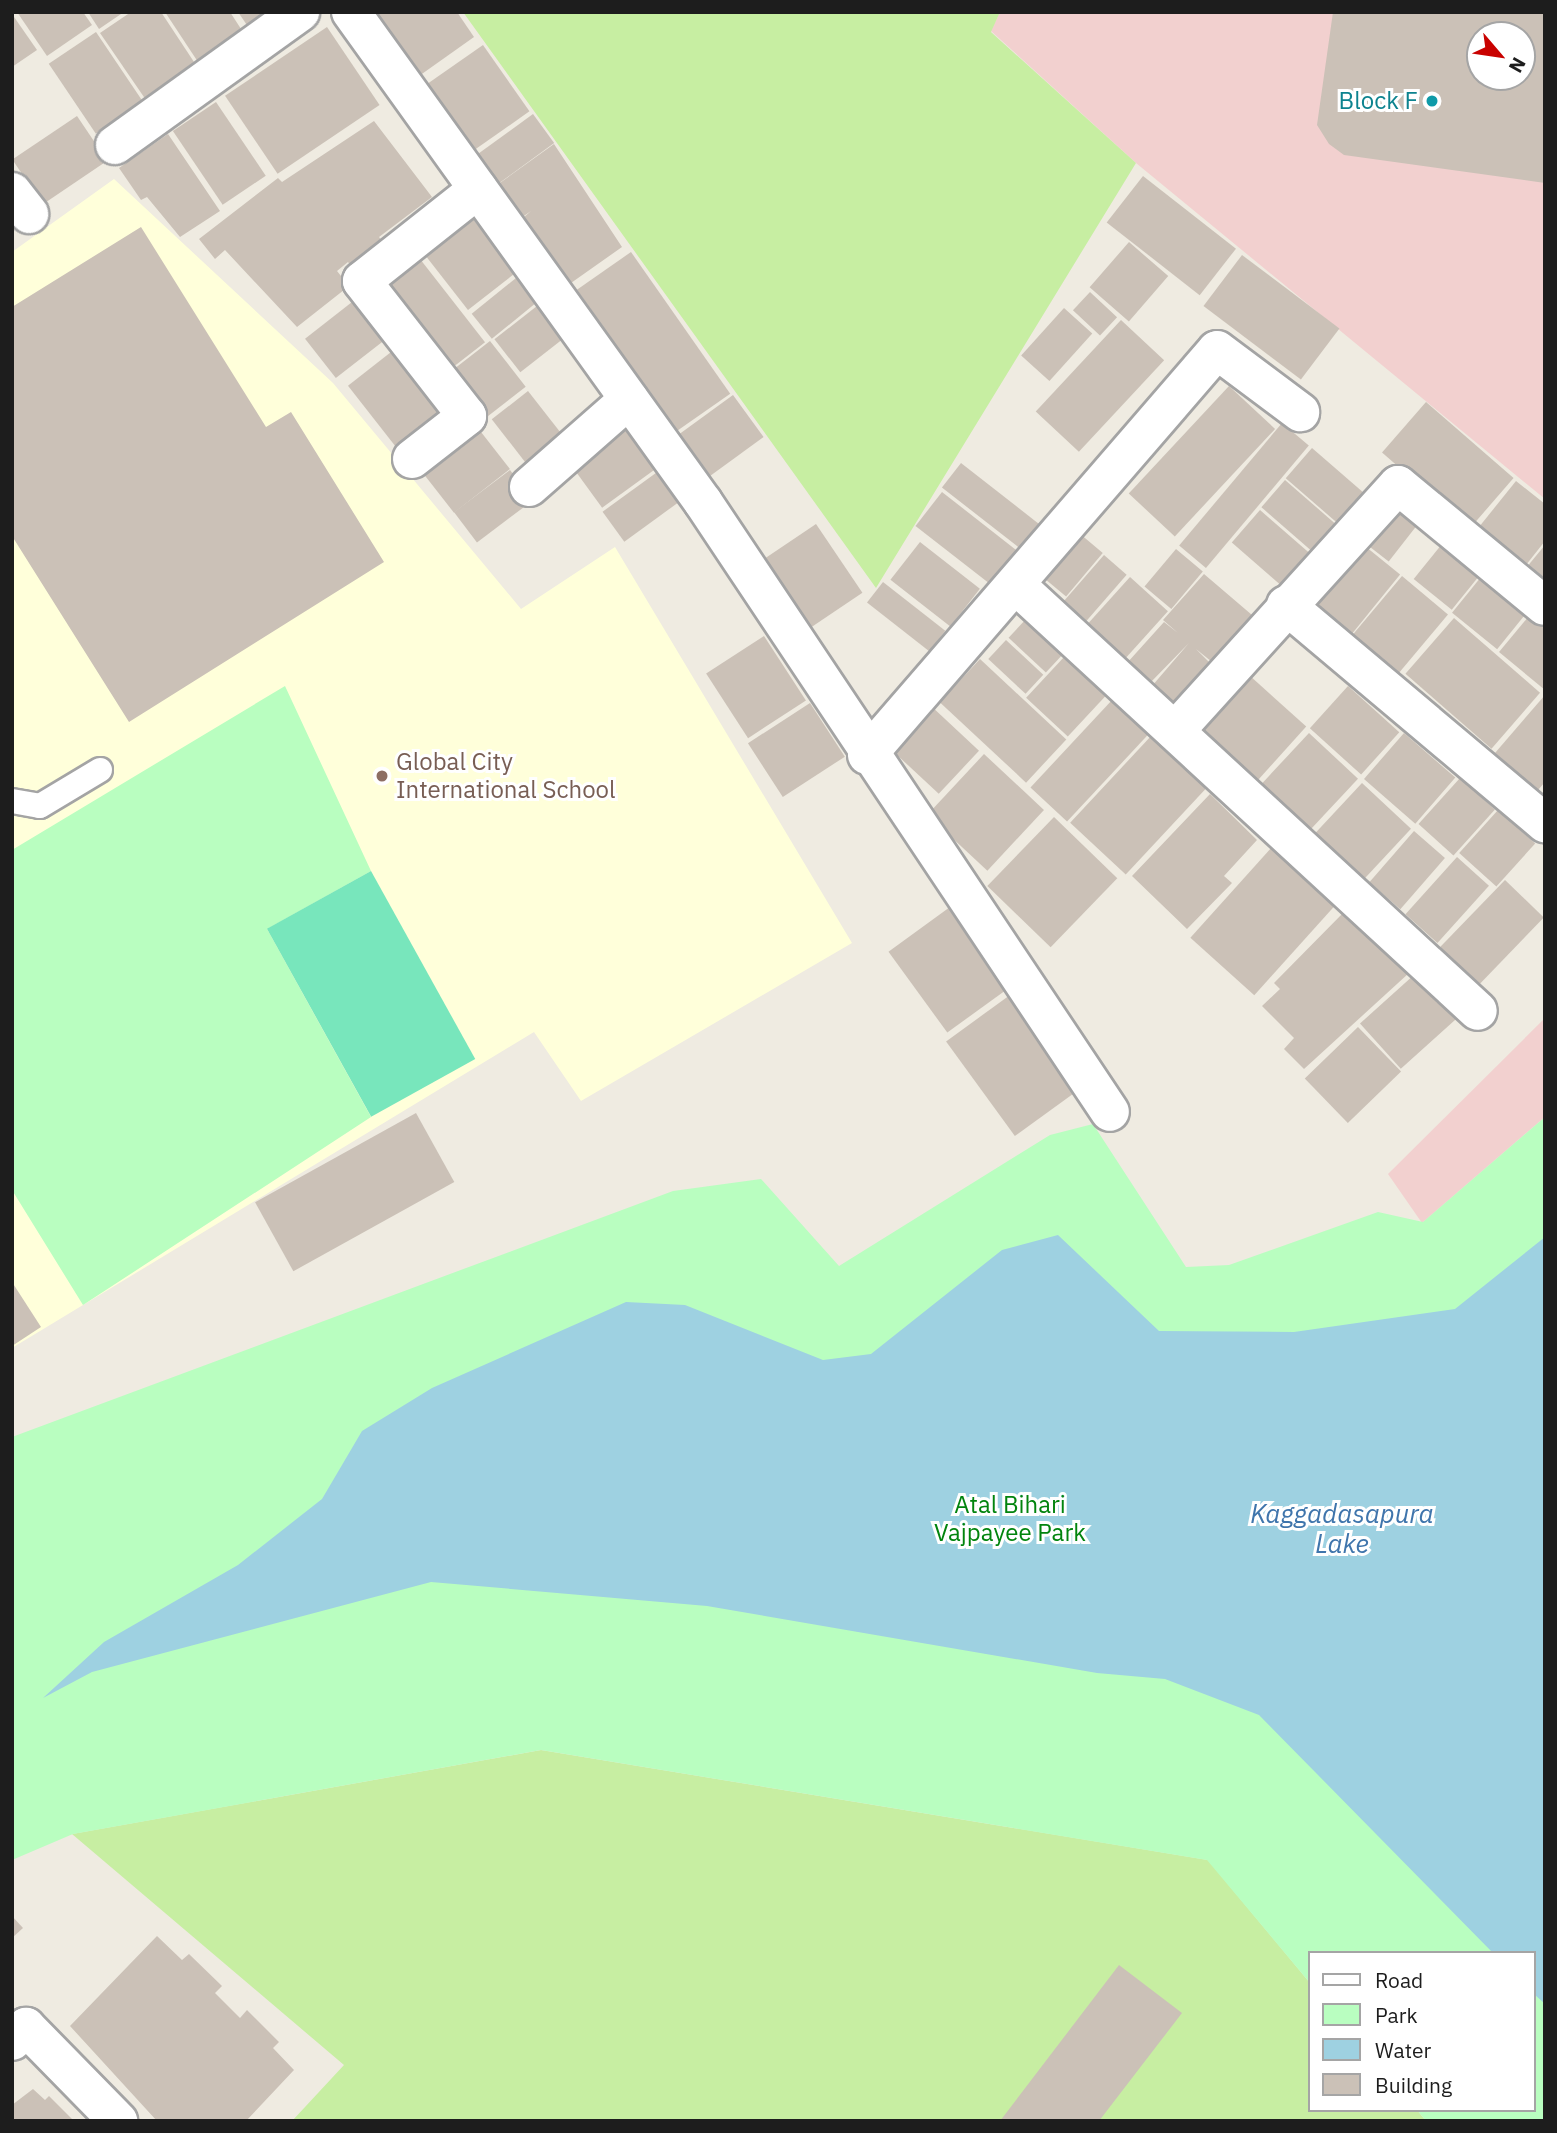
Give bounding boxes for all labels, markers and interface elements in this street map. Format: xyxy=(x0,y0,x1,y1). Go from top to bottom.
north arrow xyxy=(1466,21,1536,91)
text: N xyxy=(1504,53,1531,77)
place label: Block F xyxy=(1339,87,1418,115)
marker: Block F xyxy=(1424,93,1440,109)
place label: Global City International School xyxy=(396,748,616,804)
marker: Global City International School xyxy=(374,768,390,784)
park label: Atal Bihari Vajpayee Park xyxy=(934,1491,1086,1547)
water label: Kaggadasapura Lake xyxy=(1250,1498,1434,1560)
legend xyxy=(1308,1951,1536,2112)
text: Road xyxy=(1375,1966,1423,1994)
text: Park xyxy=(1375,2001,1418,2029)
text: Water xyxy=(1375,2036,1431,2064)
text: Building xyxy=(1375,2071,1452,2099)

